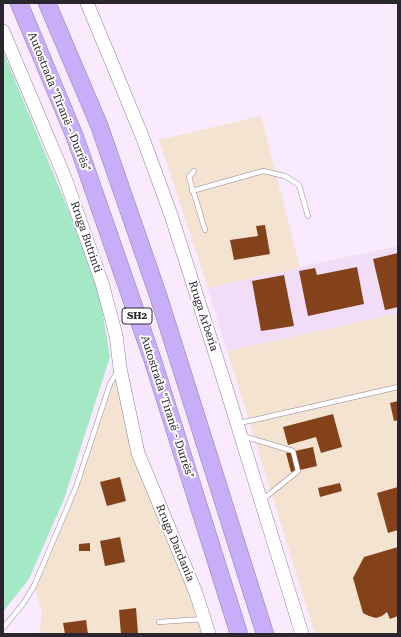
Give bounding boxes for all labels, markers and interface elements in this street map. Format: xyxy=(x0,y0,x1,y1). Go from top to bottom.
street label: Autostrada "Tiranë - Durrës" xyxy=(25,30,93,174)
street label: Rruga Butrinti xyxy=(68,199,104,275)
street label: Rruga Arberia xyxy=(185,279,221,353)
road number: SH2 xyxy=(122,308,152,324)
street label: Autostrada "Tiranë - Durrës" xyxy=(138,334,196,480)
street label: Rruga Dardania xyxy=(153,503,197,583)

